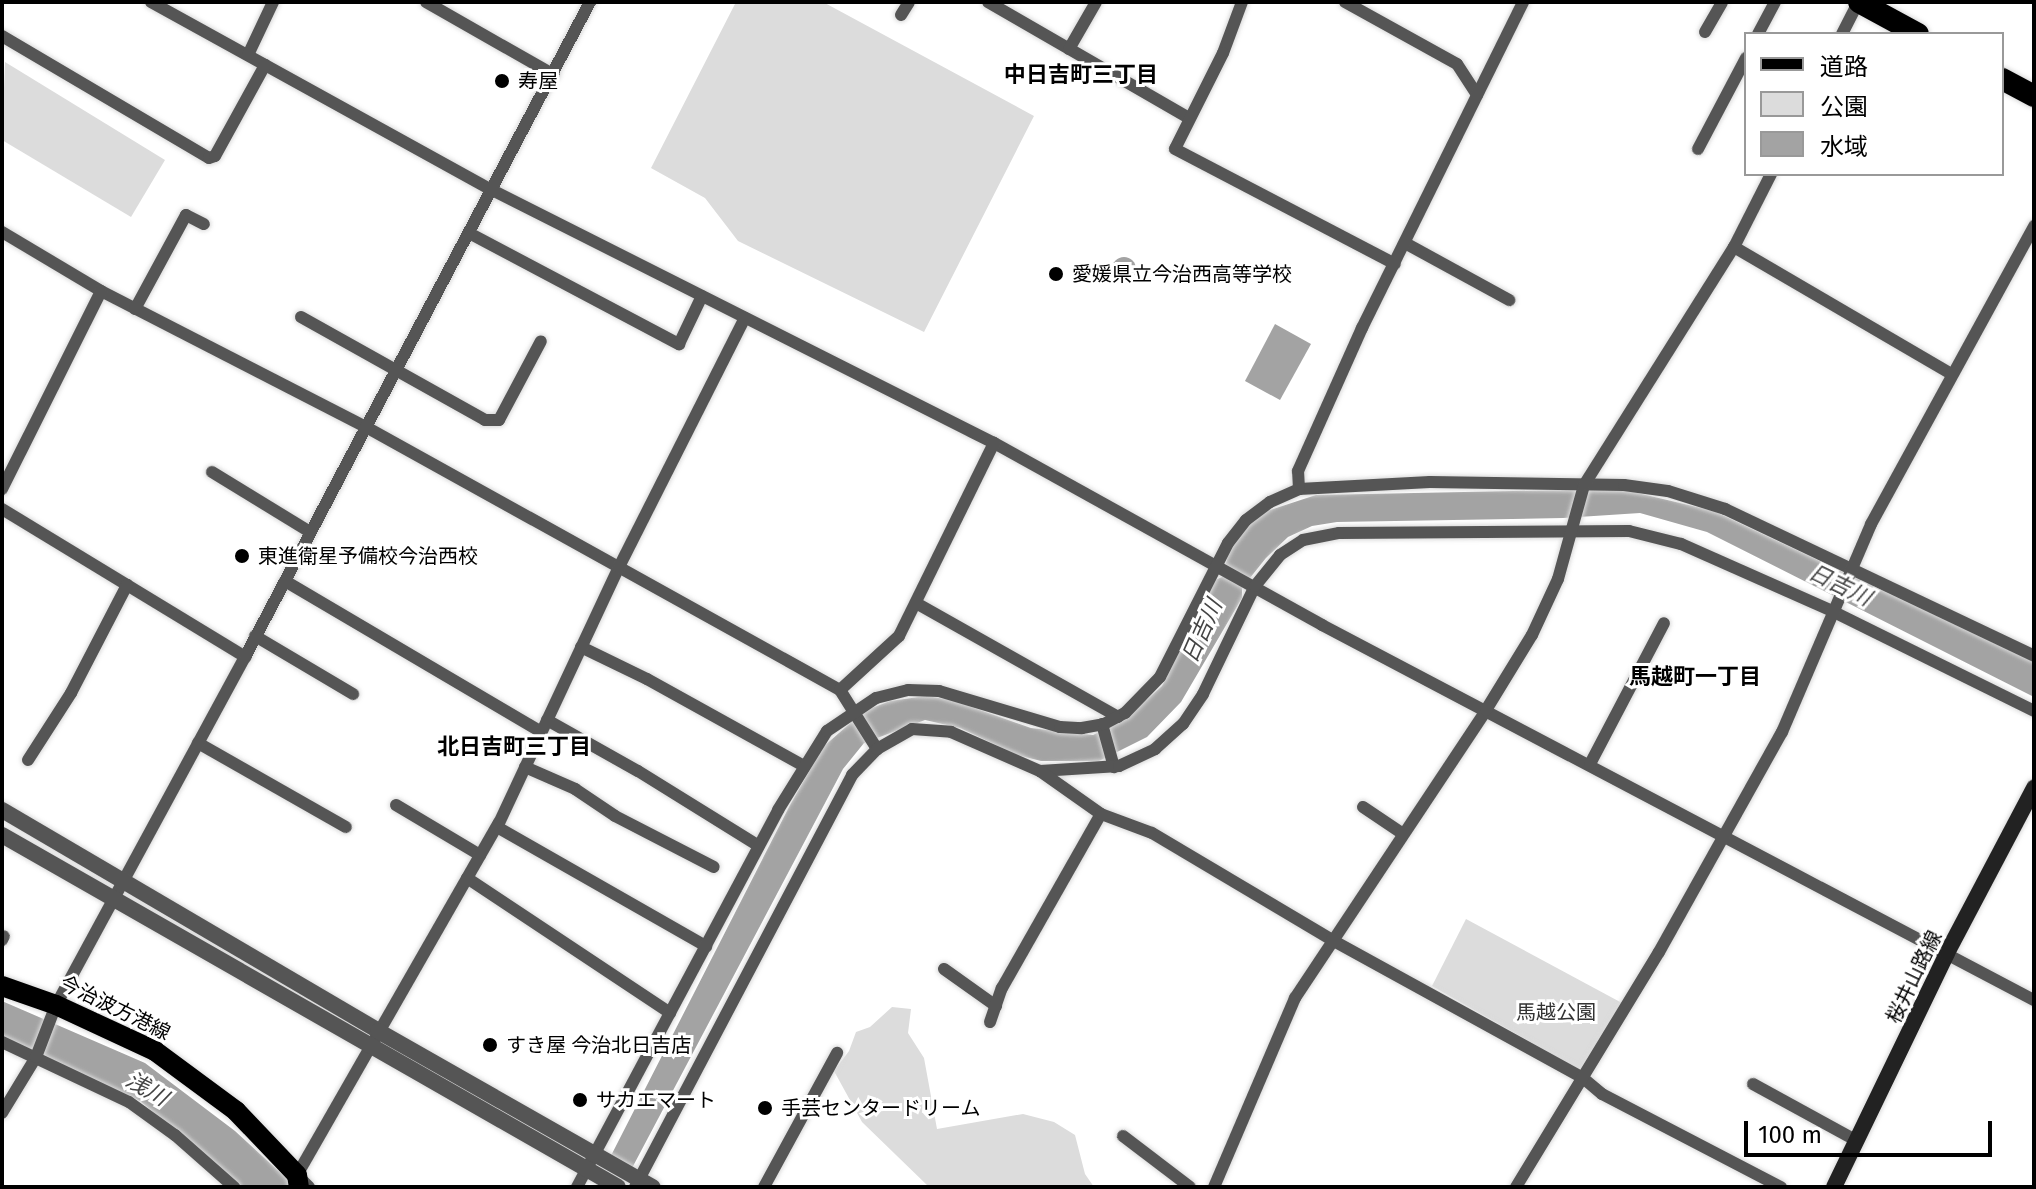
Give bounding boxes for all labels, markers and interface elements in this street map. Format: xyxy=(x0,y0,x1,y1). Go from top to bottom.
legend xyxy=(1744,32,2004,176)
text: 道路 xyxy=(1820,53,1868,81)
district label: 中日吉町三丁目 xyxy=(1004,62,1158,88)
place label: 寿屋 xyxy=(518,69,558,93)
marker: 寿屋 xyxy=(493,72,511,90)
text: 公園 xyxy=(1820,93,1868,121)
text: 水域 xyxy=(1820,133,1868,161)
place label: 愛媛県立今治西高等学校 xyxy=(1072,262,1292,286)
marker: 愛媛県立今治西高等学校 xyxy=(1047,265,1065,283)
place label: 東進衛星予備校今治西校 xyxy=(258,544,478,568)
marker: 東進衛星予備校今治西校 xyxy=(233,547,251,565)
water label: 日吉川 xyxy=(1805,559,1875,611)
water label: 日吉川 xyxy=(1177,595,1227,667)
district label: 馬越町一丁目 xyxy=(1629,664,1761,690)
district label: 北日吉町三丁目 xyxy=(437,734,591,760)
street label: 桜井山路線 xyxy=(1881,927,1947,1027)
street label: 今治波方港線 xyxy=(56,971,174,1045)
park label: 馬越公園 xyxy=(1516,1000,1596,1024)
place label: すき屋 今治北日吉店 xyxy=(506,1033,691,1057)
marker: すき屋 今治北日吉店 xyxy=(481,1036,499,1054)
water label: 浅川 xyxy=(121,1067,173,1111)
place label: サカエマート xyxy=(596,1088,716,1112)
marker: サカエマート xyxy=(571,1091,589,1109)
place label: 手芸センタードリーム xyxy=(781,1096,981,1120)
marker: 手芸センタードリーム xyxy=(756,1099,774,1117)
scale bar xyxy=(1748,1105,1996,1155)
text: 100 m xyxy=(1758,1121,1822,1149)

